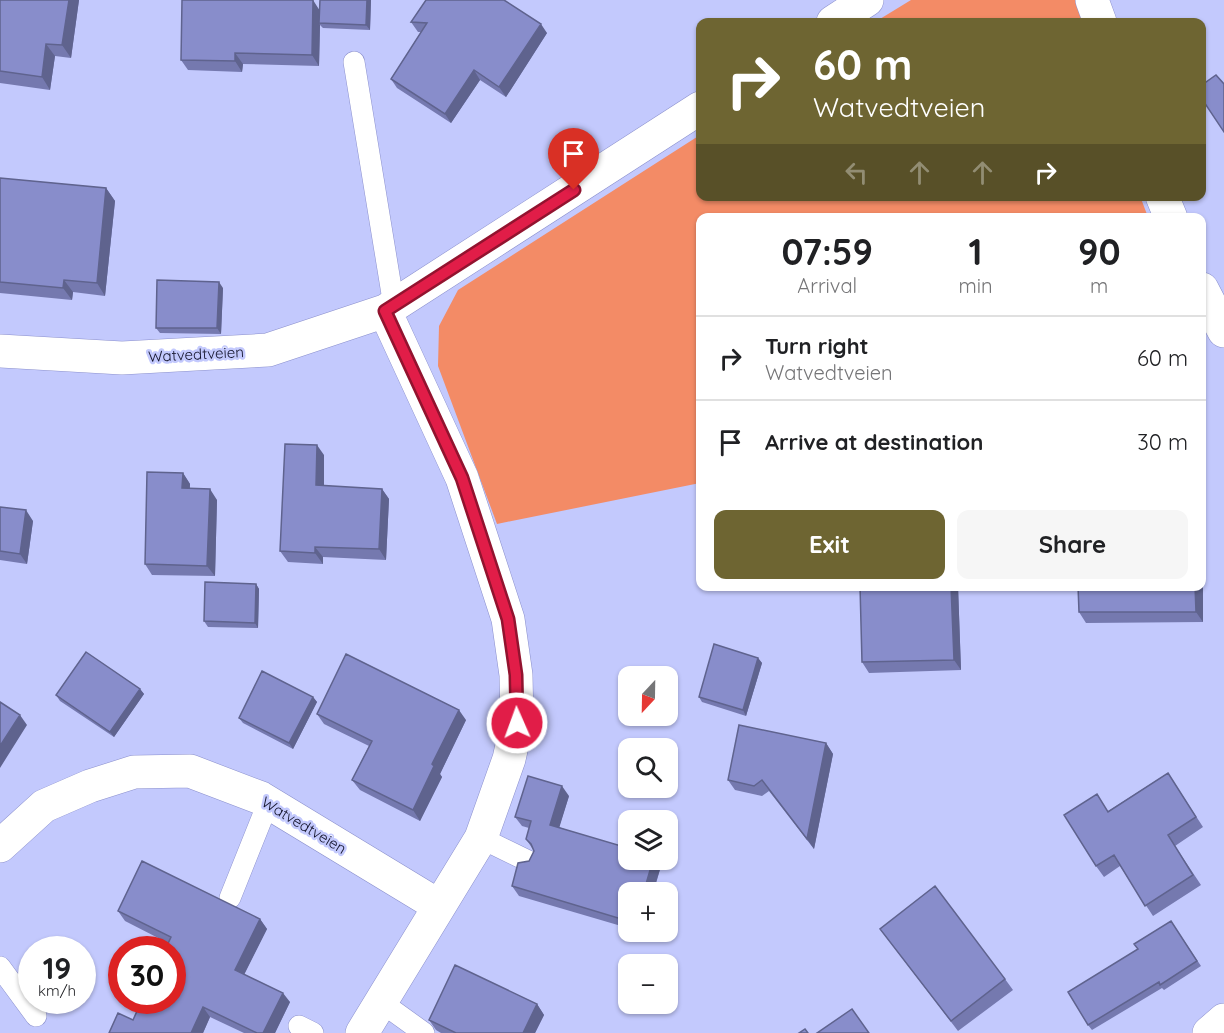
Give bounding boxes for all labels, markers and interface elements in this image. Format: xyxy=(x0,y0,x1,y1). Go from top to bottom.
text: 60 m xyxy=(813,38,913,91)
icon: right xyxy=(714,42,792,120)
text: Watvedtveien xyxy=(813,90,985,124)
pin xyxy=(548,128,599,190)
icon: arrive xyxy=(557,137,590,170)
icon: left xyxy=(840,156,873,189)
icon: ahead xyxy=(903,156,936,189)
icon: ahead xyxy=(966,156,999,189)
icon: right xyxy=(1029,156,1062,189)
text: 07:59 xyxy=(781,229,873,274)
text: 1 xyxy=(968,229,982,274)
text: 90 xyxy=(1078,229,1121,274)
text: Arrival xyxy=(797,273,857,298)
text: min xyxy=(958,273,992,298)
text: m xyxy=(1090,273,1108,298)
text: Turn right xyxy=(765,332,869,360)
street label: Watvedtveien xyxy=(148,342,244,366)
icon: right xyxy=(714,342,747,375)
text: 60 m xyxy=(1137,344,1188,372)
text: Watvedtveien xyxy=(765,360,893,385)
icon: arrive xyxy=(714,426,747,459)
text: Arrive at destination xyxy=(765,428,983,456)
text: 30 m xyxy=(1137,428,1188,456)
button: Exit xyxy=(714,510,945,579)
button: Share xyxy=(957,510,1188,579)
north arrow xyxy=(618,666,678,726)
map controls xyxy=(618,666,678,1014)
position arrow xyxy=(485,691,549,755)
button: search xyxy=(618,738,678,798)
street label: Watvedtveien xyxy=(258,792,350,858)
button: layers xyxy=(618,810,678,870)
button: + xyxy=(618,882,678,942)
speed limit sign: 30 xyxy=(108,936,186,1014)
text: 19 xyxy=(43,949,71,987)
button: − xyxy=(618,954,678,1014)
text: km/h xyxy=(38,981,76,1000)

